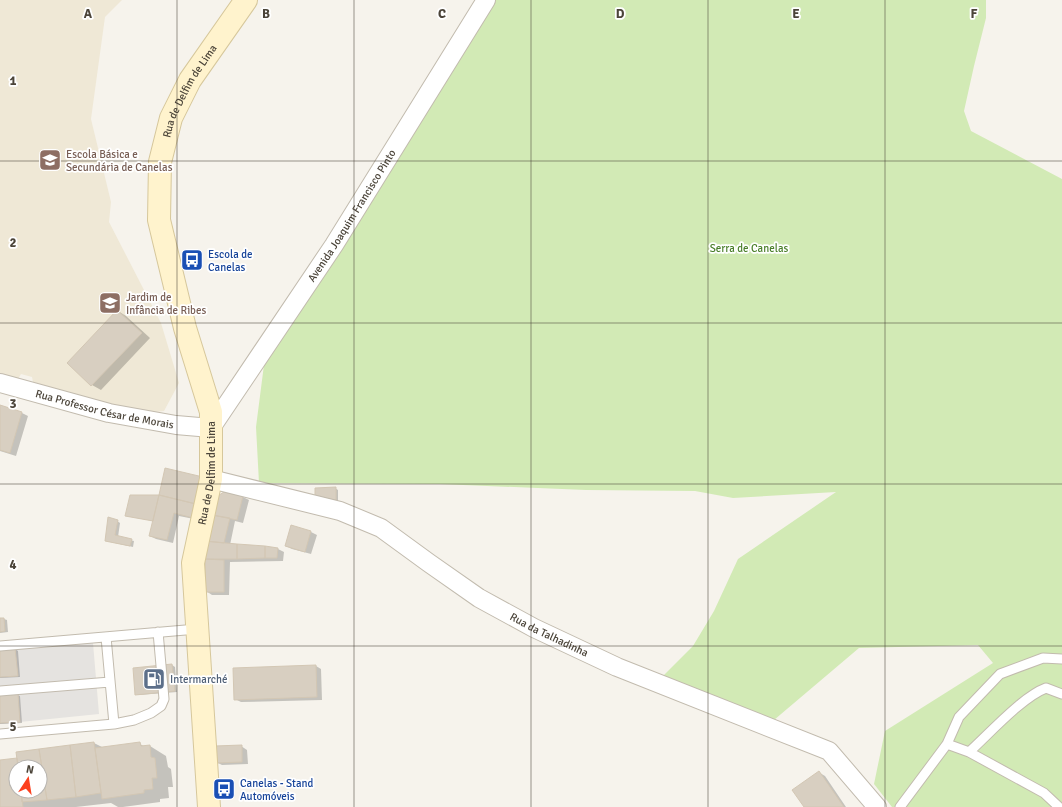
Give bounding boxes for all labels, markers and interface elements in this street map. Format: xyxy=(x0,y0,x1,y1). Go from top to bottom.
text: A xyxy=(84,6,93,22)
text: B xyxy=(262,6,270,22)
text: C xyxy=(438,6,446,22)
text: D xyxy=(616,6,625,22)
text: E xyxy=(792,6,800,22)
text: F xyxy=(971,6,978,22)
street label: Rua de Delfim de Lima xyxy=(160,42,220,139)
text: 1 xyxy=(9,73,17,89)
school or university icon: Escola Básica e Secundária de Canelas xyxy=(37,147,63,173)
street label: Avenida Joaquim Francisco Pinto xyxy=(305,147,399,284)
place label: Escola Básica e Secundária de Canelas xyxy=(66,148,173,174)
text: 2 xyxy=(9,235,17,251)
park label: Serra de Canelas xyxy=(710,242,789,255)
bus stop icon: Escola de Canelas xyxy=(179,247,205,273)
place label: Escola de Canelas xyxy=(208,248,252,274)
school or university icon: Jardim de Infância de Ribes xyxy=(97,290,123,316)
place label: Jardim de Infância de Ribes xyxy=(126,291,206,317)
street label: Rua Professor César de Morais xyxy=(34,387,175,432)
text: 3 xyxy=(9,396,17,412)
street label: Rua de Delfim de Lima xyxy=(195,421,218,526)
text: 4 xyxy=(9,557,17,573)
street label: Rua da Talhadinha xyxy=(508,610,591,660)
fuel station icon: Intermarché xyxy=(141,666,167,692)
place label: Intermarché xyxy=(170,673,227,686)
text: 5 xyxy=(9,719,17,735)
north arrow xyxy=(8,759,48,799)
text: N xyxy=(25,763,35,777)
bus stop icon: Canelas - Stand Automóveis xyxy=(211,776,237,802)
place label: Canelas - Stand Automóveis xyxy=(240,777,314,803)

